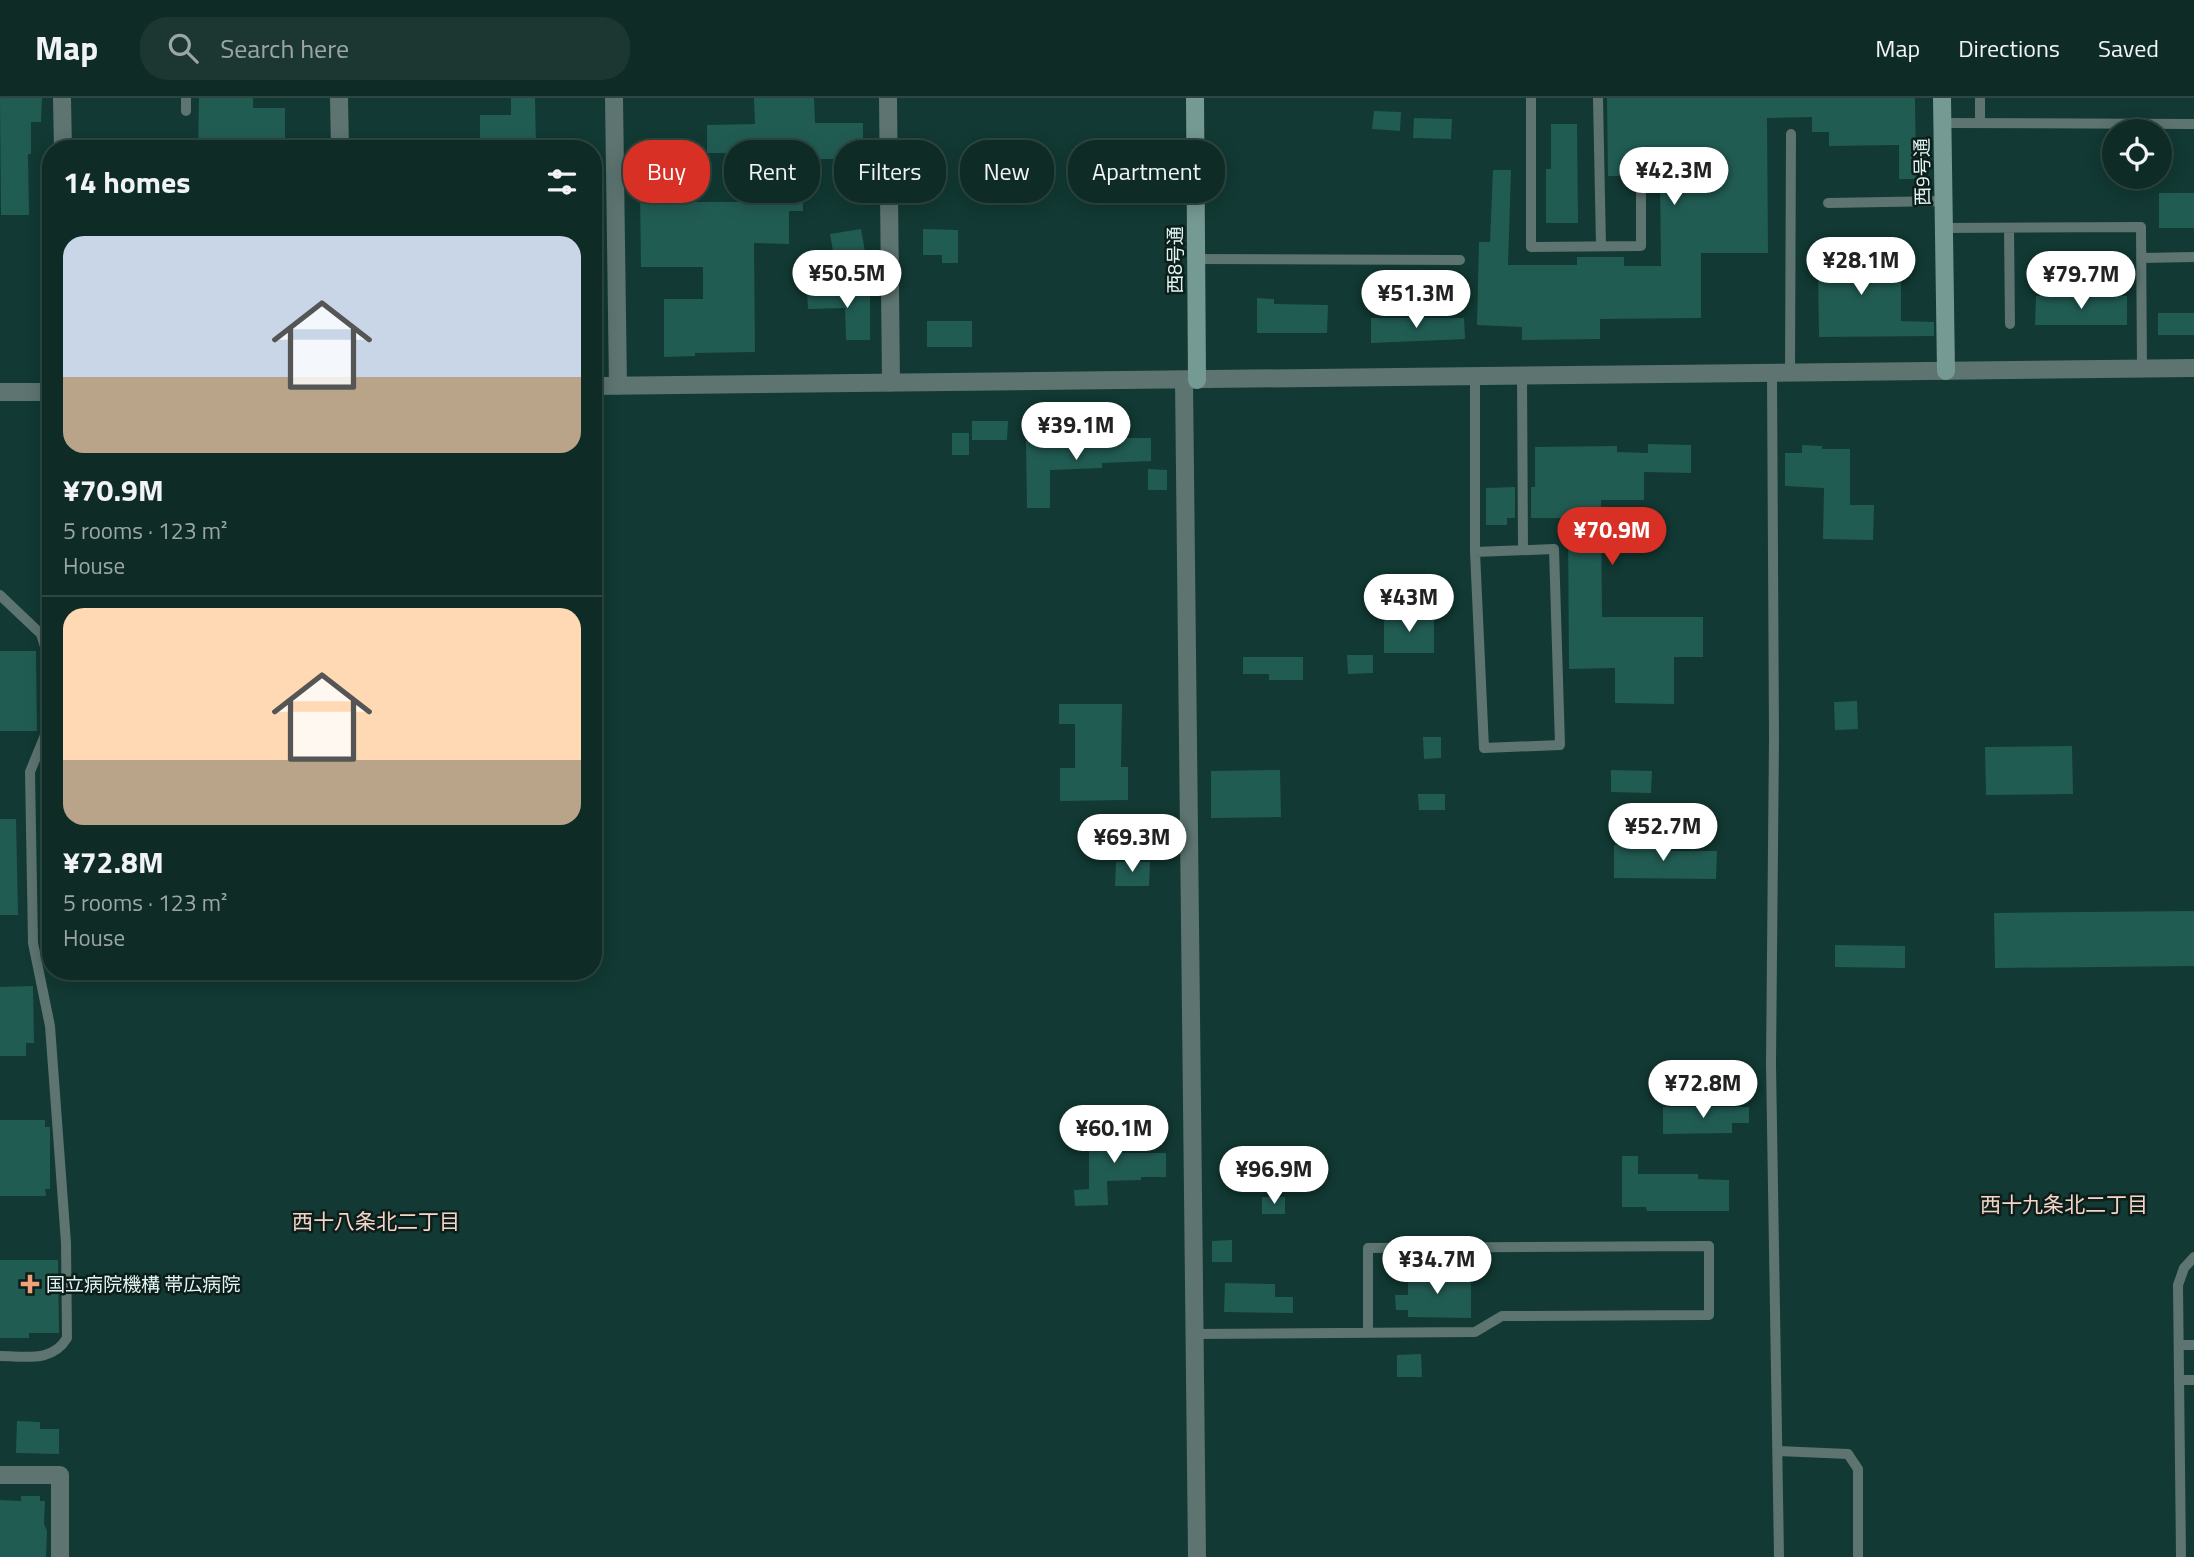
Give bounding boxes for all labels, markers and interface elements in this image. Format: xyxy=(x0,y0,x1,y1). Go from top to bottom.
search box xyxy=(140,17,630,80)
text: Map xyxy=(35,23,98,73)
icon: search xyxy=(164,29,202,67)
text: Search here xyxy=(220,29,349,68)
text: Map xyxy=(1875,30,1920,66)
text: Directions xyxy=(1958,30,2060,66)
text: Saved xyxy=(2098,30,2159,66)
map controls xyxy=(2102,119,2172,189)
button: locate xyxy=(2102,119,2172,189)
street label: 西9号通 xyxy=(1906,138,1937,206)
chip: Buy xyxy=(623,140,710,203)
chip: Rent xyxy=(724,140,820,203)
chip: Filters xyxy=(834,140,946,203)
chip: New xyxy=(960,140,1054,203)
chip: Apartment xyxy=(1068,140,1225,203)
pin: ¥42.3M xyxy=(1617,148,1731,207)
text: ¥42.3M xyxy=(1635,152,1713,187)
text: 14 homes xyxy=(63,159,190,205)
icon: filters xyxy=(543,163,581,201)
street label: 西8号通 xyxy=(1160,226,1189,294)
pin: ¥28.1M xyxy=(1804,238,1918,297)
text: ¥28.1M xyxy=(1822,242,1900,277)
pin: ¥50.5M xyxy=(790,250,904,310)
pin: ¥79.7M xyxy=(2024,252,2138,311)
text: ¥50.5M xyxy=(808,255,886,290)
text: ¥79.7M xyxy=(2042,256,2120,291)
pin: ¥51.3M xyxy=(1359,271,1473,330)
text: ¥51.3M xyxy=(1377,275,1455,310)
icon: home xyxy=(259,282,385,408)
pin: ¥39.1M xyxy=(1019,402,1133,462)
text: ¥39.1M xyxy=(1037,407,1115,442)
text: ¥70.9M xyxy=(63,467,164,513)
pin: ¥70.9M xyxy=(1555,508,1669,567)
text: ¥70.9M xyxy=(1573,512,1651,547)
text: 5 rooms · 123 m² xyxy=(63,513,227,548)
text: House xyxy=(63,548,125,583)
pin: ¥43M xyxy=(1368,574,1450,634)
text: ¥43M xyxy=(1380,579,1438,614)
icon: home xyxy=(259,654,385,780)
pin: ¥52.7M xyxy=(1606,804,1720,863)
text: ¥52.7M xyxy=(1624,808,1702,843)
pin: ¥69.3M xyxy=(1075,814,1189,874)
text: ¥69.3M xyxy=(1093,819,1171,854)
text: ¥72.8M xyxy=(63,839,164,885)
text: 5 rooms · 123 m² xyxy=(63,885,227,920)
text: House xyxy=(63,920,125,955)
pin: ¥72.8M xyxy=(1646,1060,1760,1120)
text: ¥72.8M xyxy=(1664,1065,1742,1100)
pin: ¥60.1M xyxy=(1057,1105,1171,1165)
text: ¥60.1M xyxy=(1075,1110,1153,1145)
pin: ¥96.9M xyxy=(1217,1146,1331,1206)
text: ¥96.9M xyxy=(1235,1151,1313,1186)
district label: 西十九条北二丁目 xyxy=(1980,1188,2148,1220)
district label: 西十八条北二丁目 xyxy=(292,1205,460,1237)
pin: ¥34.7M xyxy=(1380,1236,1494,1296)
text: ¥34.7M xyxy=(1398,1241,1476,1276)
place label: 国立病院機構 帯広病院 xyxy=(46,1269,240,1298)
marker: 国立病院機構 帯広病院 xyxy=(20,1274,40,1294)

